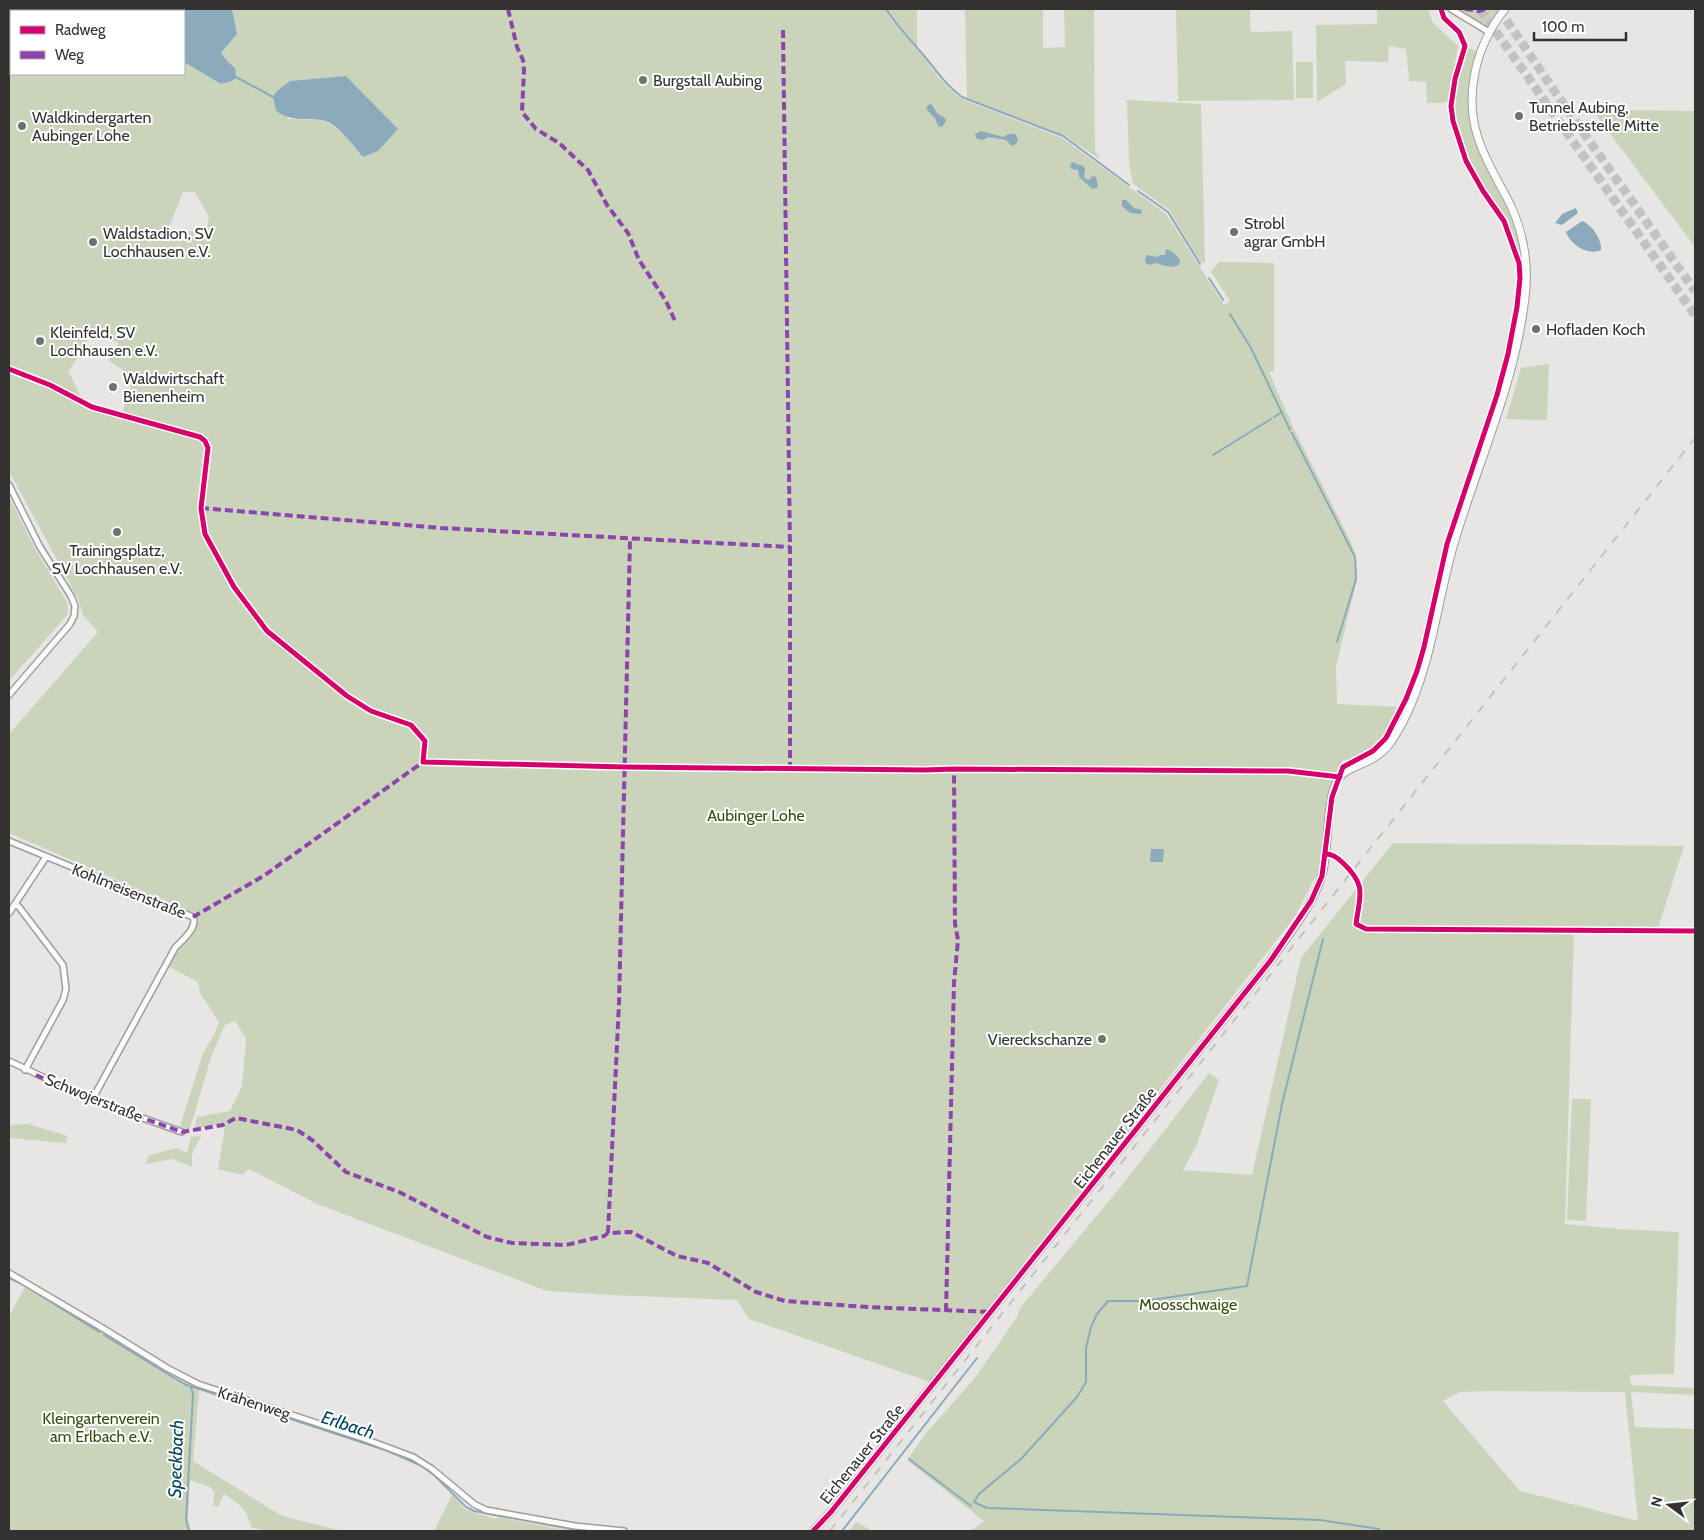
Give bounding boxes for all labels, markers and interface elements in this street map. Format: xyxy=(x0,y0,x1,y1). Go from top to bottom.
legend xyxy=(10,10,185,75)
scale bar xyxy=(1534,10,1626,42)
text: 100 m xyxy=(1542,18,1584,36)
text: Radweg xyxy=(55,21,106,39)
text: Weg xyxy=(55,46,84,64)
place label: Burgstall Aubing xyxy=(653,71,763,90)
marker: Burgstall Aubing xyxy=(637,74,649,86)
place label: Tunnel Aubing, Betriebsstelle Mitte xyxy=(1529,98,1659,135)
place label: Waldkindergarten Aubinger Lohe xyxy=(32,108,152,145)
marker: Tunnel Aubing, Betriebsstelle Mitte xyxy=(1513,110,1525,122)
marker: Waldkindergarten Aubinger Lohe xyxy=(16,120,28,132)
place label: Strobl agrar GmbH xyxy=(1244,214,1326,251)
place label: Waldstadion, SV Lochhausen e.V. xyxy=(103,224,214,261)
marker: Strobl agrar GmbH xyxy=(1228,226,1240,238)
marker: Waldstadion, SV Lochhausen e.V. xyxy=(87,236,99,248)
place label: Hofladen Koch xyxy=(1546,320,1645,339)
place label: Kleinfeld, SV Lochhausen e.V. xyxy=(50,323,158,360)
marker: Hofladen Koch xyxy=(1530,323,1542,335)
marker: Kleinfeld, SV Lochhausen e.V. xyxy=(34,335,46,347)
place label: Waldwirtschaft Bienenheim xyxy=(123,369,225,406)
marker: Waldwirtschaft Bienenheim xyxy=(107,381,119,393)
marker: Trainingsplatz, SV Lochhausen e.V. xyxy=(111,526,123,538)
place label: Trainingsplatz, SV Lochhausen e.V. xyxy=(52,541,182,578)
park label: Aubinger Lohe xyxy=(707,806,805,825)
street label: Kohlmeisenstraße xyxy=(69,860,189,922)
place label: Viereckschanze xyxy=(988,1030,1092,1049)
marker: Viereckschanze xyxy=(1096,1033,1108,1045)
street label: Schwojerstraße xyxy=(42,1070,146,1126)
street label: Eichenauer Straße xyxy=(1070,1084,1160,1192)
park label: Moosschwaige xyxy=(1139,1295,1237,1314)
street label: Krähenweg xyxy=(215,1382,294,1424)
street label: Eichenauer Straße xyxy=(816,1400,908,1508)
water label: Erlbach xyxy=(319,1406,377,1444)
park label: Kleingartenverein am Erlbach e.V. xyxy=(42,1409,160,1446)
water label: Speckbach xyxy=(164,1420,188,1498)
north arrow xyxy=(1644,1480,1694,1530)
text: N xyxy=(1646,1495,1666,1509)

